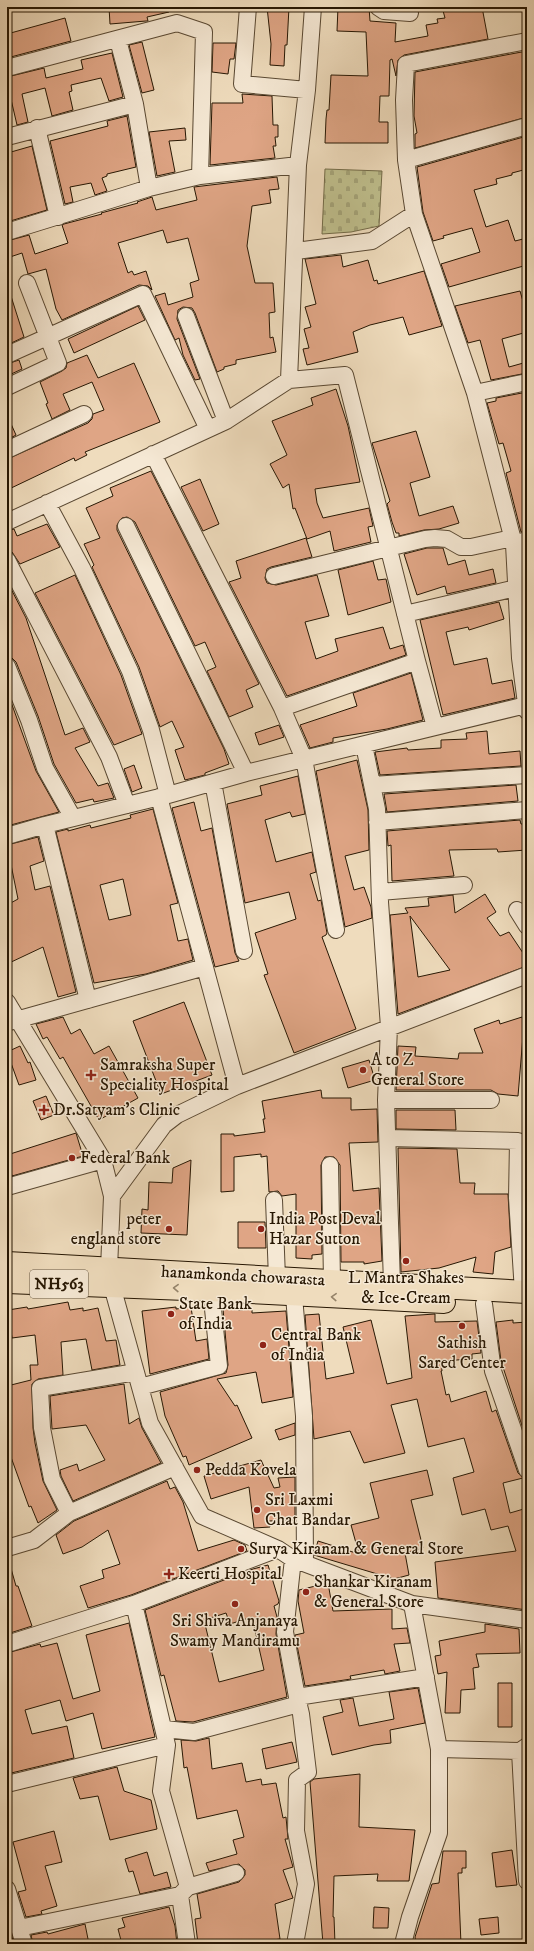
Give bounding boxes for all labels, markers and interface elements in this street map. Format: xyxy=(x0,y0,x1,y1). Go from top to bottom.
place label: A to Z General Store xyxy=(371,1049,464,1091)
place label: Samraksha Super Speciality Hospital xyxy=(100,1054,229,1096)
marker: A to Z General Store xyxy=(358,1065,368,1075)
marker: Samraksha Super Speciality Hospital xyxy=(85,1069,97,1081)
place label: Dr.Satyam's Clinic xyxy=(53,1099,180,1121)
marker: Dr.Satyam's Clinic xyxy=(38,1104,50,1116)
place label: Federal Bank xyxy=(80,1147,171,1169)
marker: Federal Bank xyxy=(67,1153,77,1163)
place label: peter england store xyxy=(71,1208,162,1250)
place label: India Post Deval Hazar Sutton xyxy=(269,1208,381,1250)
marker: peter england store xyxy=(164,1224,174,1234)
marker: India Post Deval Hazar Sutton xyxy=(256,1224,266,1234)
marker: L Mantra Shakes & Ice-Cream xyxy=(401,1256,411,1266)
street label: hanamkonda chowarasta xyxy=(160,1261,326,1291)
place label: L Mantra Shakes & Ice-Cream xyxy=(348,1267,464,1309)
road number: NH563 xyxy=(30,1270,88,1298)
one-way arrow xyxy=(173,1284,179,1293)
one-way arrow xyxy=(331,1292,337,1301)
place label: State Bank of India xyxy=(179,1293,253,1335)
marker: State Bank of India xyxy=(166,1309,176,1319)
marker: Sathish Sared Center xyxy=(457,1321,467,1331)
place label: Central Bank of India xyxy=(271,1324,362,1366)
place label: Sathish Sared Center xyxy=(418,1332,506,1374)
marker: Central Bank of India xyxy=(258,1340,268,1350)
place label: Pedda Kovela xyxy=(205,1459,297,1481)
marker: Pedda Kovela xyxy=(192,1465,202,1475)
place label: Sri Laxmi Chat Bandar xyxy=(265,1489,351,1531)
marker: Sri Laxmi Chat Bandar xyxy=(252,1505,262,1515)
place label: Surya Kiranam & General Store xyxy=(249,1538,464,1560)
marker: Surya Kiranam & General Store xyxy=(236,1544,246,1554)
place label: Keerti Hospital xyxy=(178,1563,282,1585)
marker: Keerti Hospital xyxy=(163,1568,175,1580)
place label: Shankar Kiranam & General Store xyxy=(314,1571,433,1613)
marker: Shankar Kiranam & General Store xyxy=(301,1587,311,1597)
marker: Sri Shiva Anjanaya Swamy Mandiramu xyxy=(230,1599,240,1609)
place label: Sri Shiva Anjanaya Swamy Mandiramu xyxy=(170,1610,300,1652)

